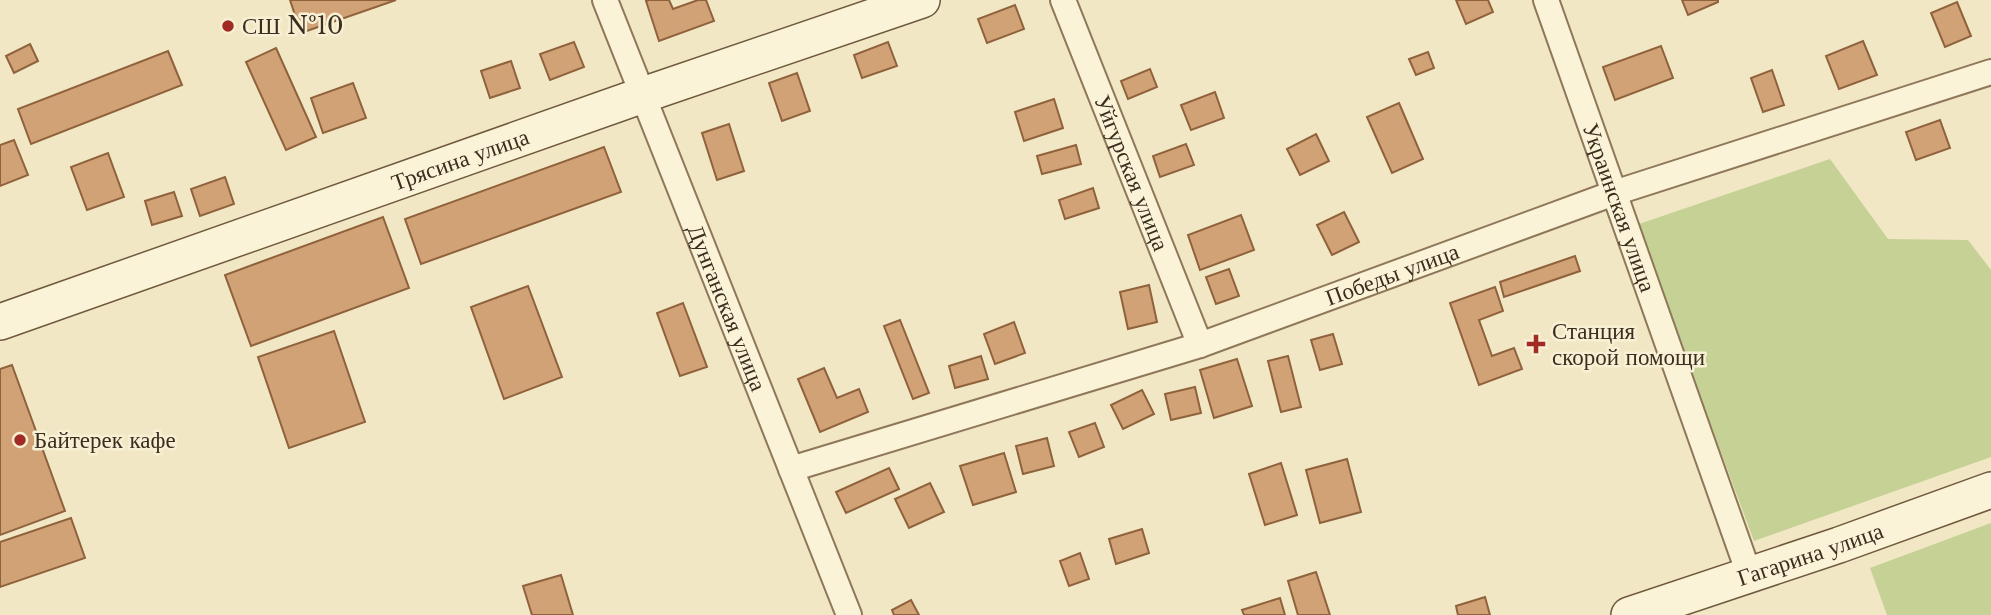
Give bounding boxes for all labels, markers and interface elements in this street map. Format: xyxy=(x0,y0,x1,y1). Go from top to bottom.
place label: СШ №10 xyxy=(242,12,343,40)
marker: СШ №10 xyxy=(220,18,236,34)
street label: Уйгурская улица xyxy=(1088,91,1175,255)
street label: Украинская улица xyxy=(1577,119,1662,296)
street label: Трясина улица xyxy=(388,122,533,197)
street label: Дунганская улица xyxy=(681,220,773,395)
street label: Победы улица xyxy=(1322,237,1463,312)
place label: Станция скорой помощи xyxy=(1552,317,1705,371)
marker: Станция скорой помощи xyxy=(1526,334,1546,354)
place label: Байтерек кафе xyxy=(34,426,176,454)
marker: Байтерек кафе xyxy=(12,432,28,448)
street label: Гагарина улица xyxy=(1733,516,1887,592)

